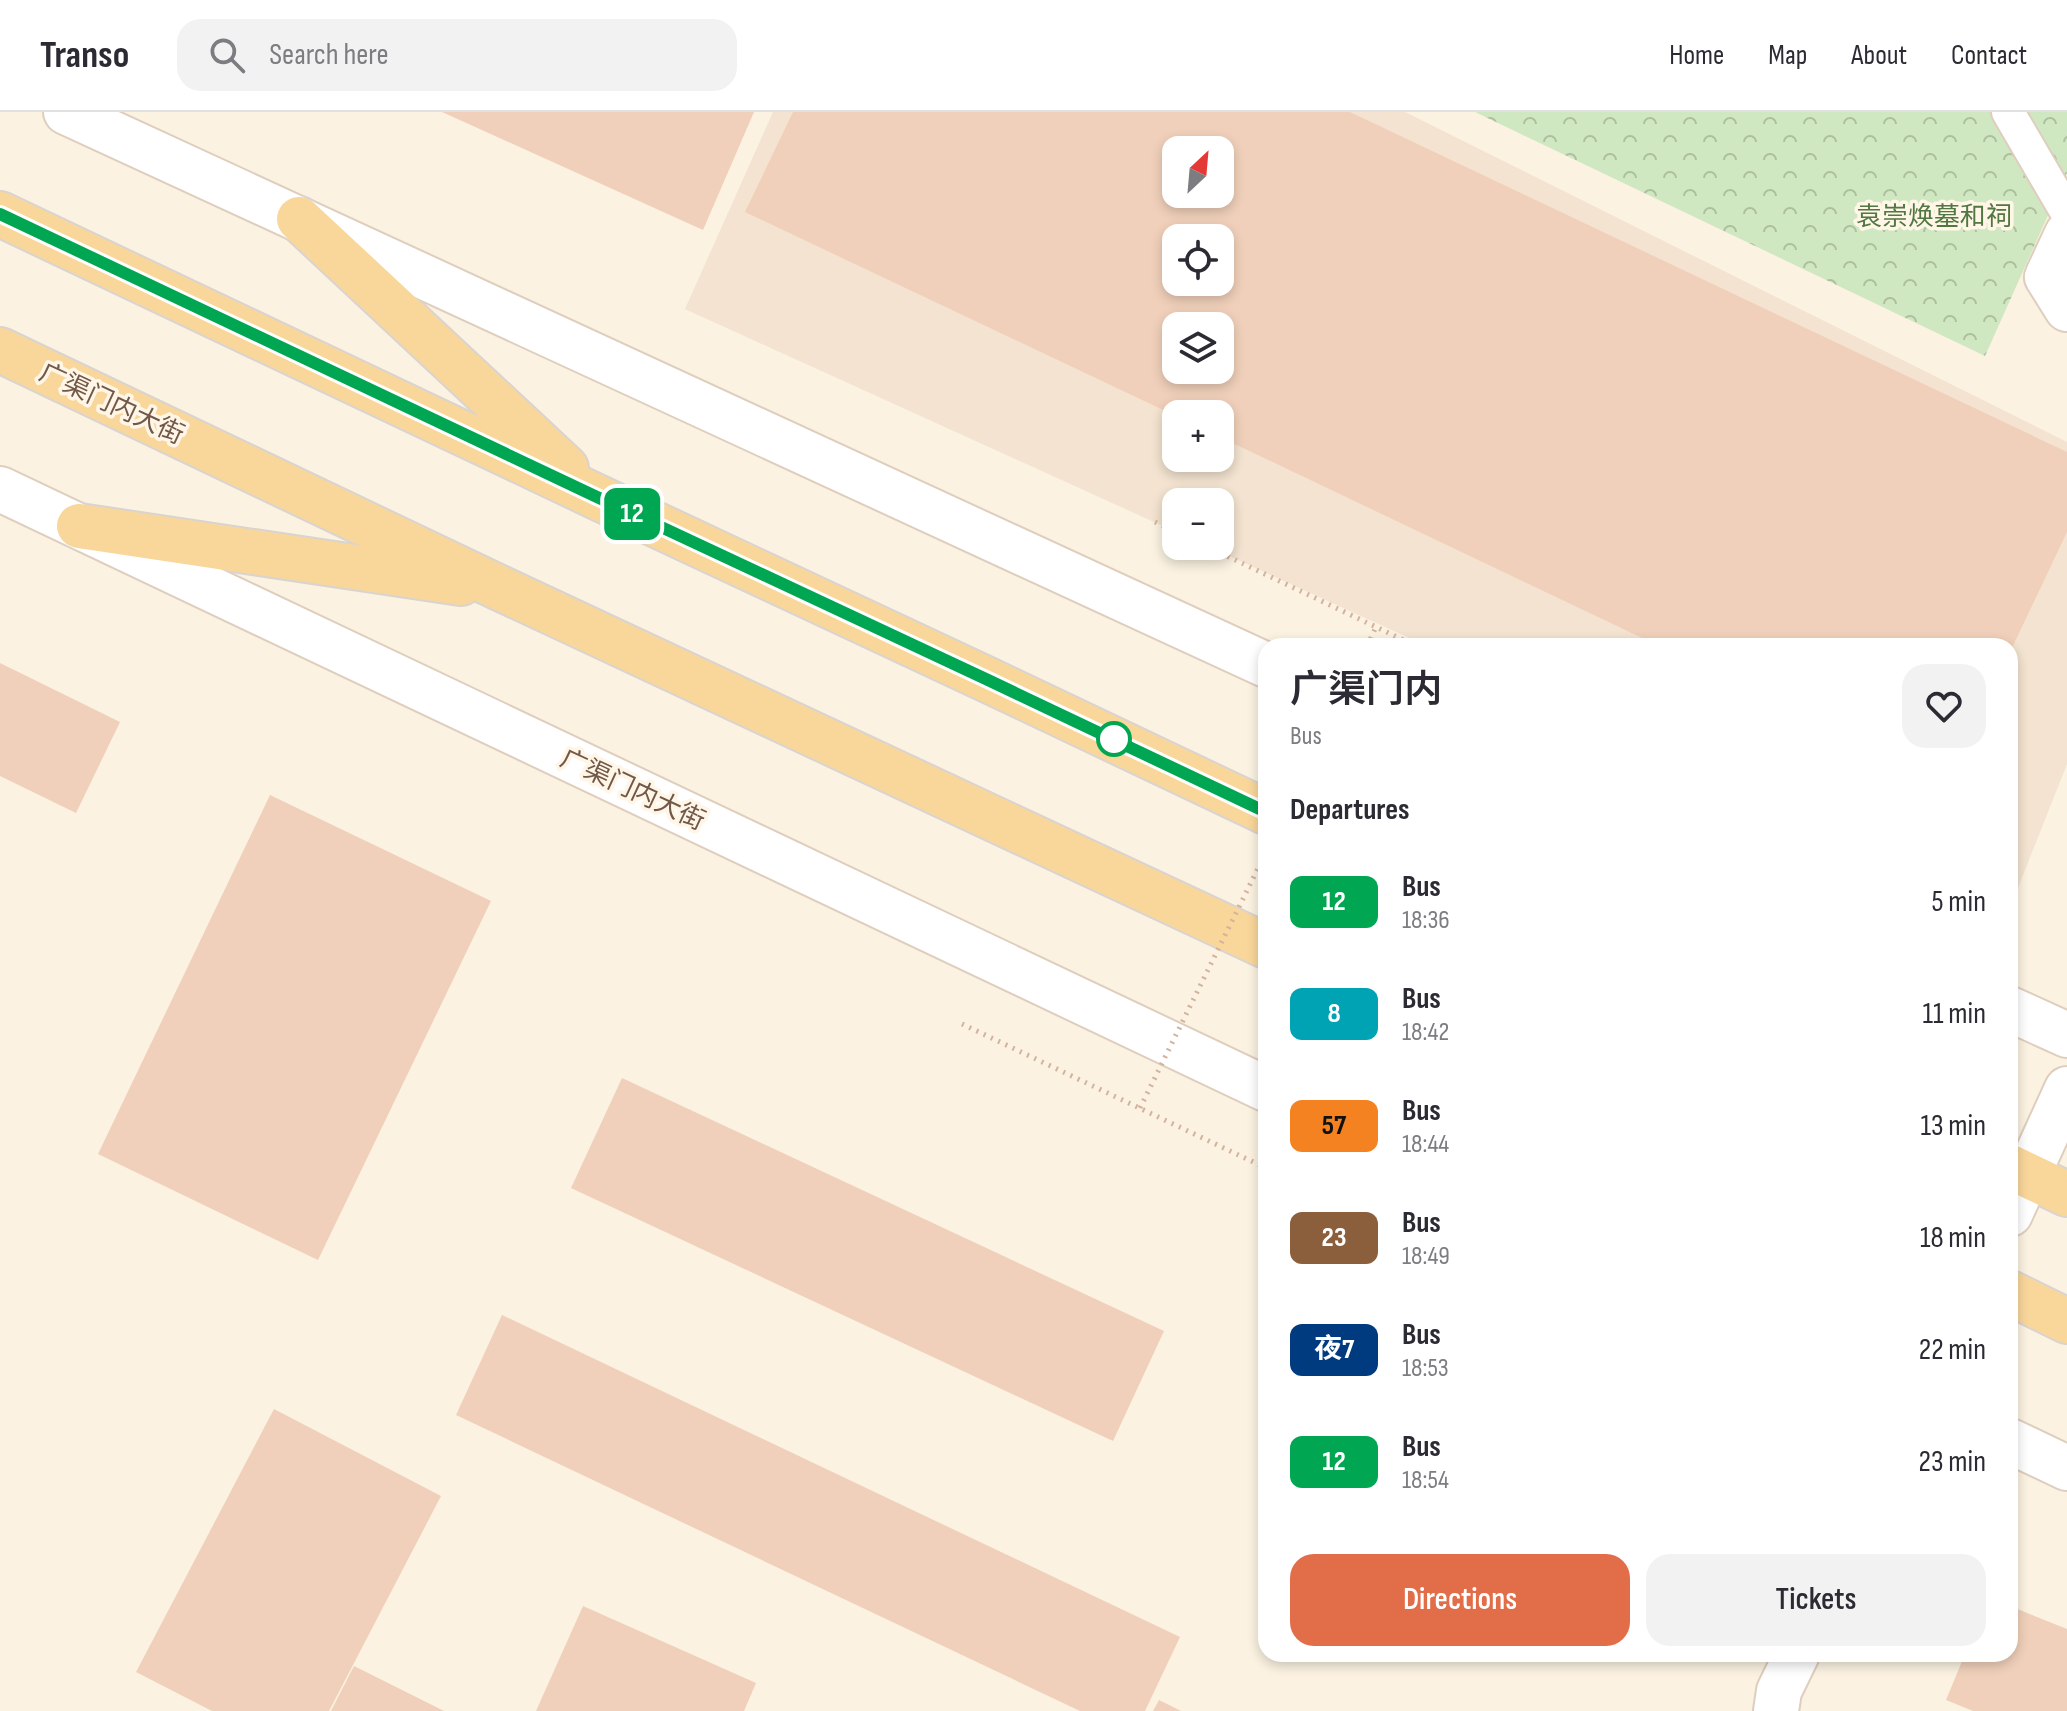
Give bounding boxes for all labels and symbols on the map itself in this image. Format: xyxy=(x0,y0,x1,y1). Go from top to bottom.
north arrow xyxy=(1162,136,1234,208)
park label: 袁崇焕墓和祠 xyxy=(1856,202,2012,233)
street label: 广渠门内大街 xyxy=(34,357,189,451)
line badge: 12 xyxy=(596,488,668,540)
unlabelled marker xyxy=(1097,722,1131,756)
street label: 广渠门内大街 xyxy=(555,743,710,837)

